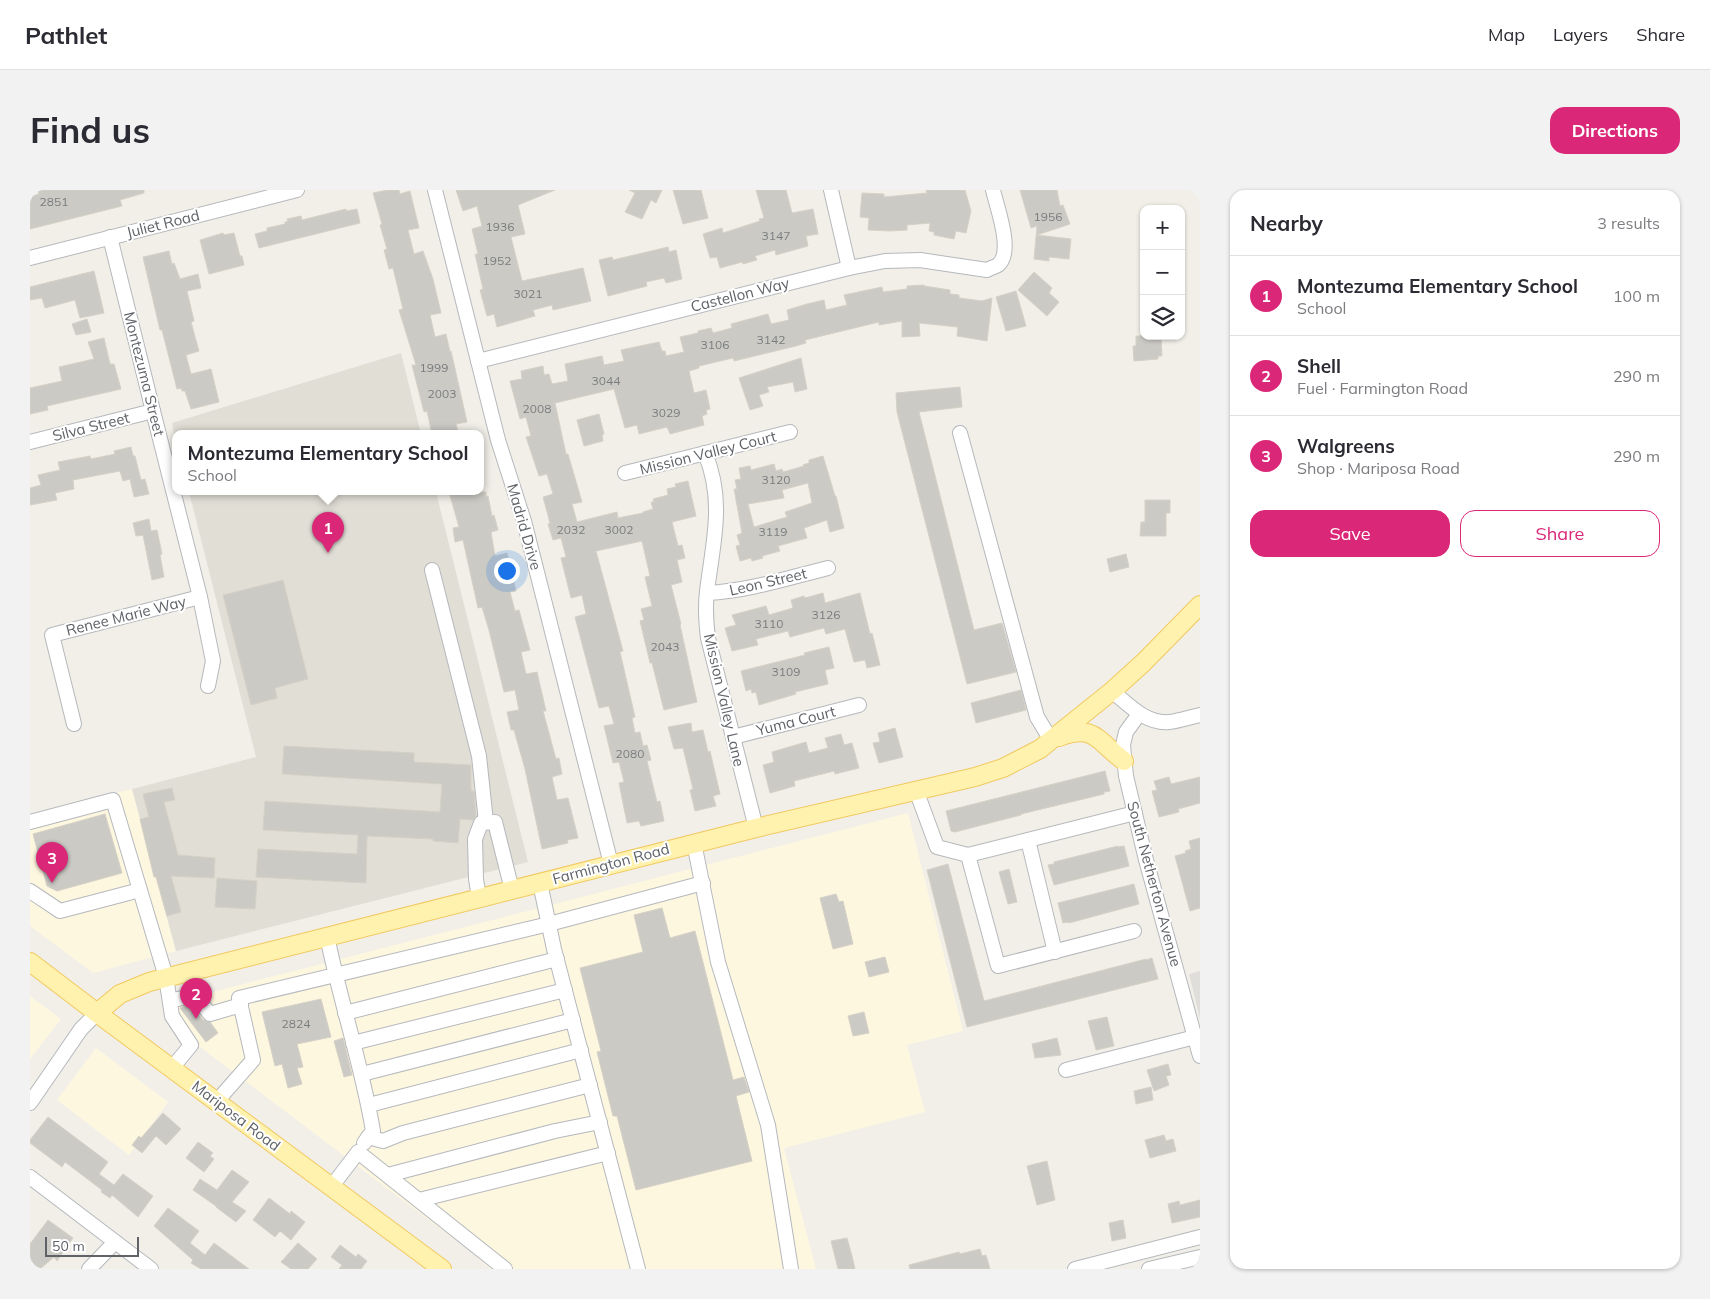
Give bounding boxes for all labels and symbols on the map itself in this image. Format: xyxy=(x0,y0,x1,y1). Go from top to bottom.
house number: 2851 xyxy=(40,194,68,209)
street label: Juliet Road xyxy=(124,205,201,242)
house number: 1956 xyxy=(1034,209,1062,224)
house number: 1936 xyxy=(486,219,514,234)
house number: 3147 xyxy=(762,228,790,243)
house number: 1952 xyxy=(483,253,511,268)
street label: Castellon Way xyxy=(689,273,791,316)
house number: 3021 xyxy=(514,286,542,301)
street label: Montezuma Street xyxy=(120,310,169,438)
house number: 3142 xyxy=(757,332,785,347)
house number: 3106 xyxy=(701,337,729,352)
house number: 1999 xyxy=(420,360,448,375)
house number: 3044 xyxy=(592,373,620,388)
house number: 2003 xyxy=(428,386,456,401)
house number: 2008 xyxy=(523,401,551,416)
house number: 3029 xyxy=(652,405,680,420)
street label: Silva Street xyxy=(50,408,131,445)
street label: Mission Valley Court xyxy=(638,426,778,479)
house number: 3120 xyxy=(762,472,790,487)
street label: Madrid Drive xyxy=(503,481,546,572)
pin: 1 xyxy=(312,512,344,553)
house number: 2032 xyxy=(557,522,585,537)
house number: 3002 xyxy=(605,522,633,537)
house number: 3119 xyxy=(759,524,787,539)
your location xyxy=(494,558,520,584)
street label: Leon Street xyxy=(727,563,809,600)
street label: Renee Marie Way xyxy=(64,591,188,640)
house number: 3126 xyxy=(812,607,840,622)
house number: 3110 xyxy=(755,616,783,631)
street label: Mission Valley Lane xyxy=(700,632,749,768)
house number: 2043 xyxy=(651,639,679,654)
house number: 3109 xyxy=(772,664,800,679)
street label: Yuma Court xyxy=(753,702,837,740)
house number: 2080 xyxy=(616,746,644,761)
street label: South Netherton Avenue xyxy=(1123,799,1186,969)
street label: Farmington Road xyxy=(550,839,671,888)
pin: 3 xyxy=(36,842,68,883)
pin: 2 xyxy=(180,978,212,1019)
house number: 2824 xyxy=(282,1016,310,1031)
street label: Mariposa Road xyxy=(188,1076,284,1155)
scale bar xyxy=(45,1234,139,1257)

